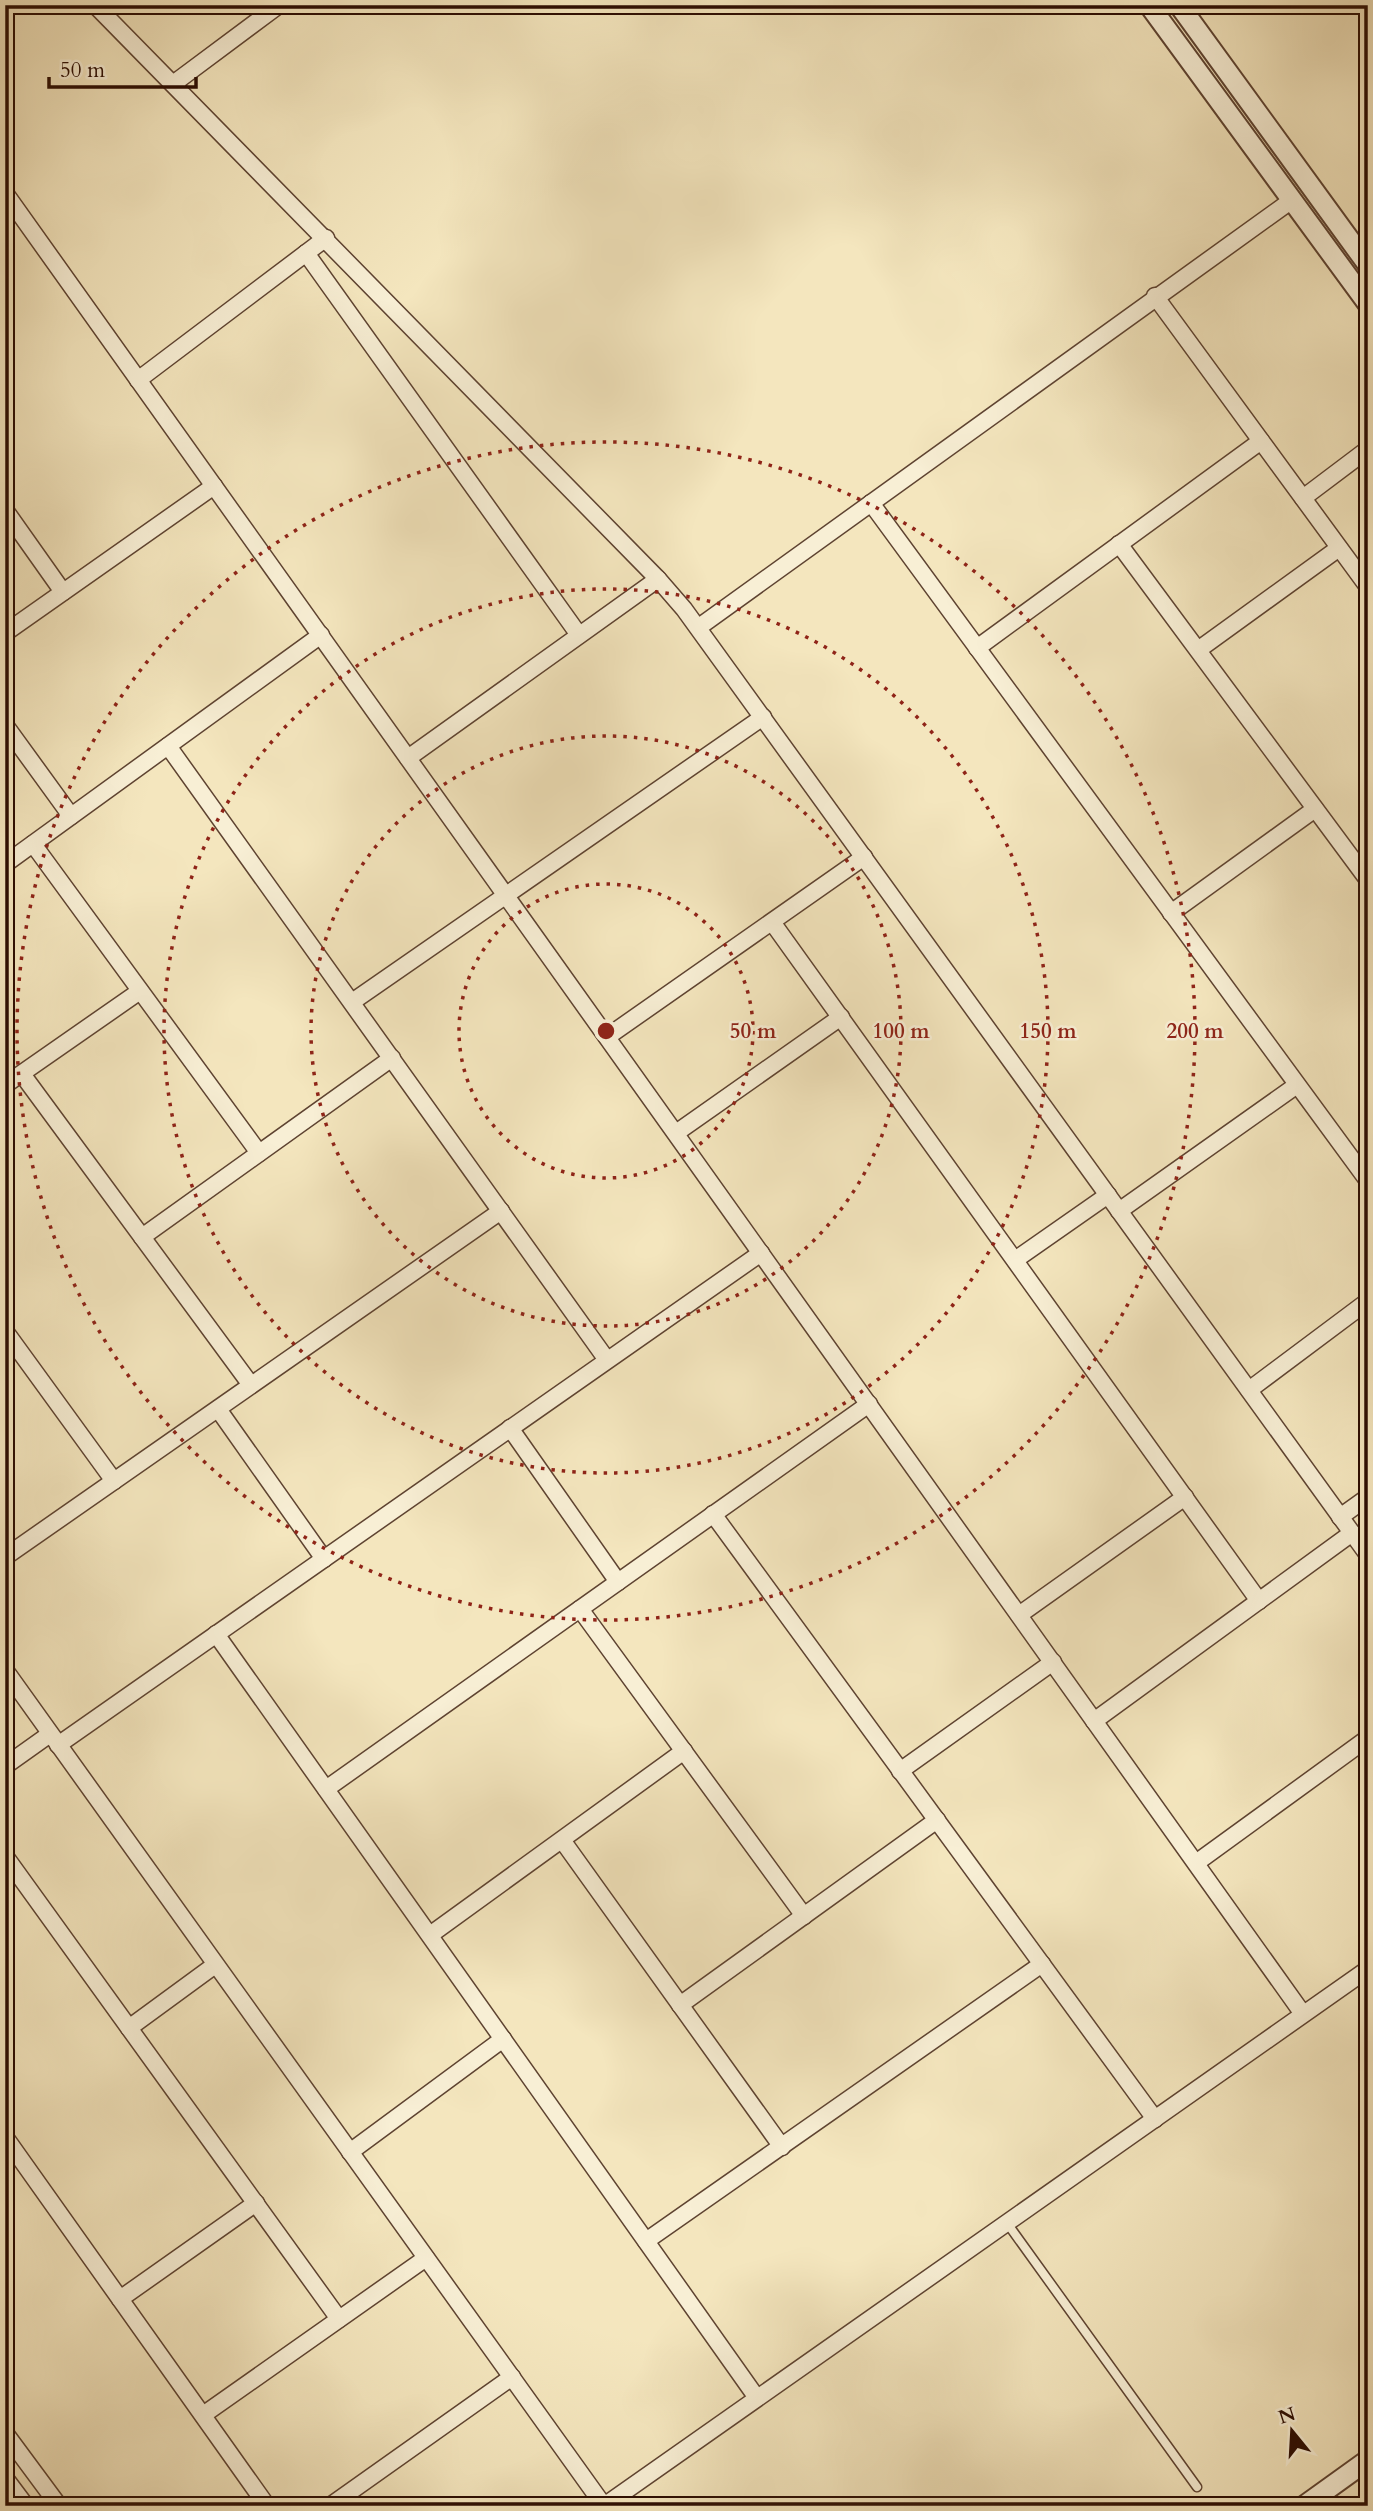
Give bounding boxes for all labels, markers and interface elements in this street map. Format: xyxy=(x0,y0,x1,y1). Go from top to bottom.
scale bar xyxy=(49,46,196,90)
text: 50 m xyxy=(60,56,105,85)
text: 50 m xyxy=(730,1017,777,1046)
text: 100 m xyxy=(872,1017,930,1046)
text: 150 m xyxy=(1019,1017,1077,1046)
text: 200 m xyxy=(1166,1017,1224,1046)
centre of rings xyxy=(594,1019,618,1043)
north arrow xyxy=(1258,2396,1328,2466)
text: N xyxy=(1275,2401,1299,2431)

